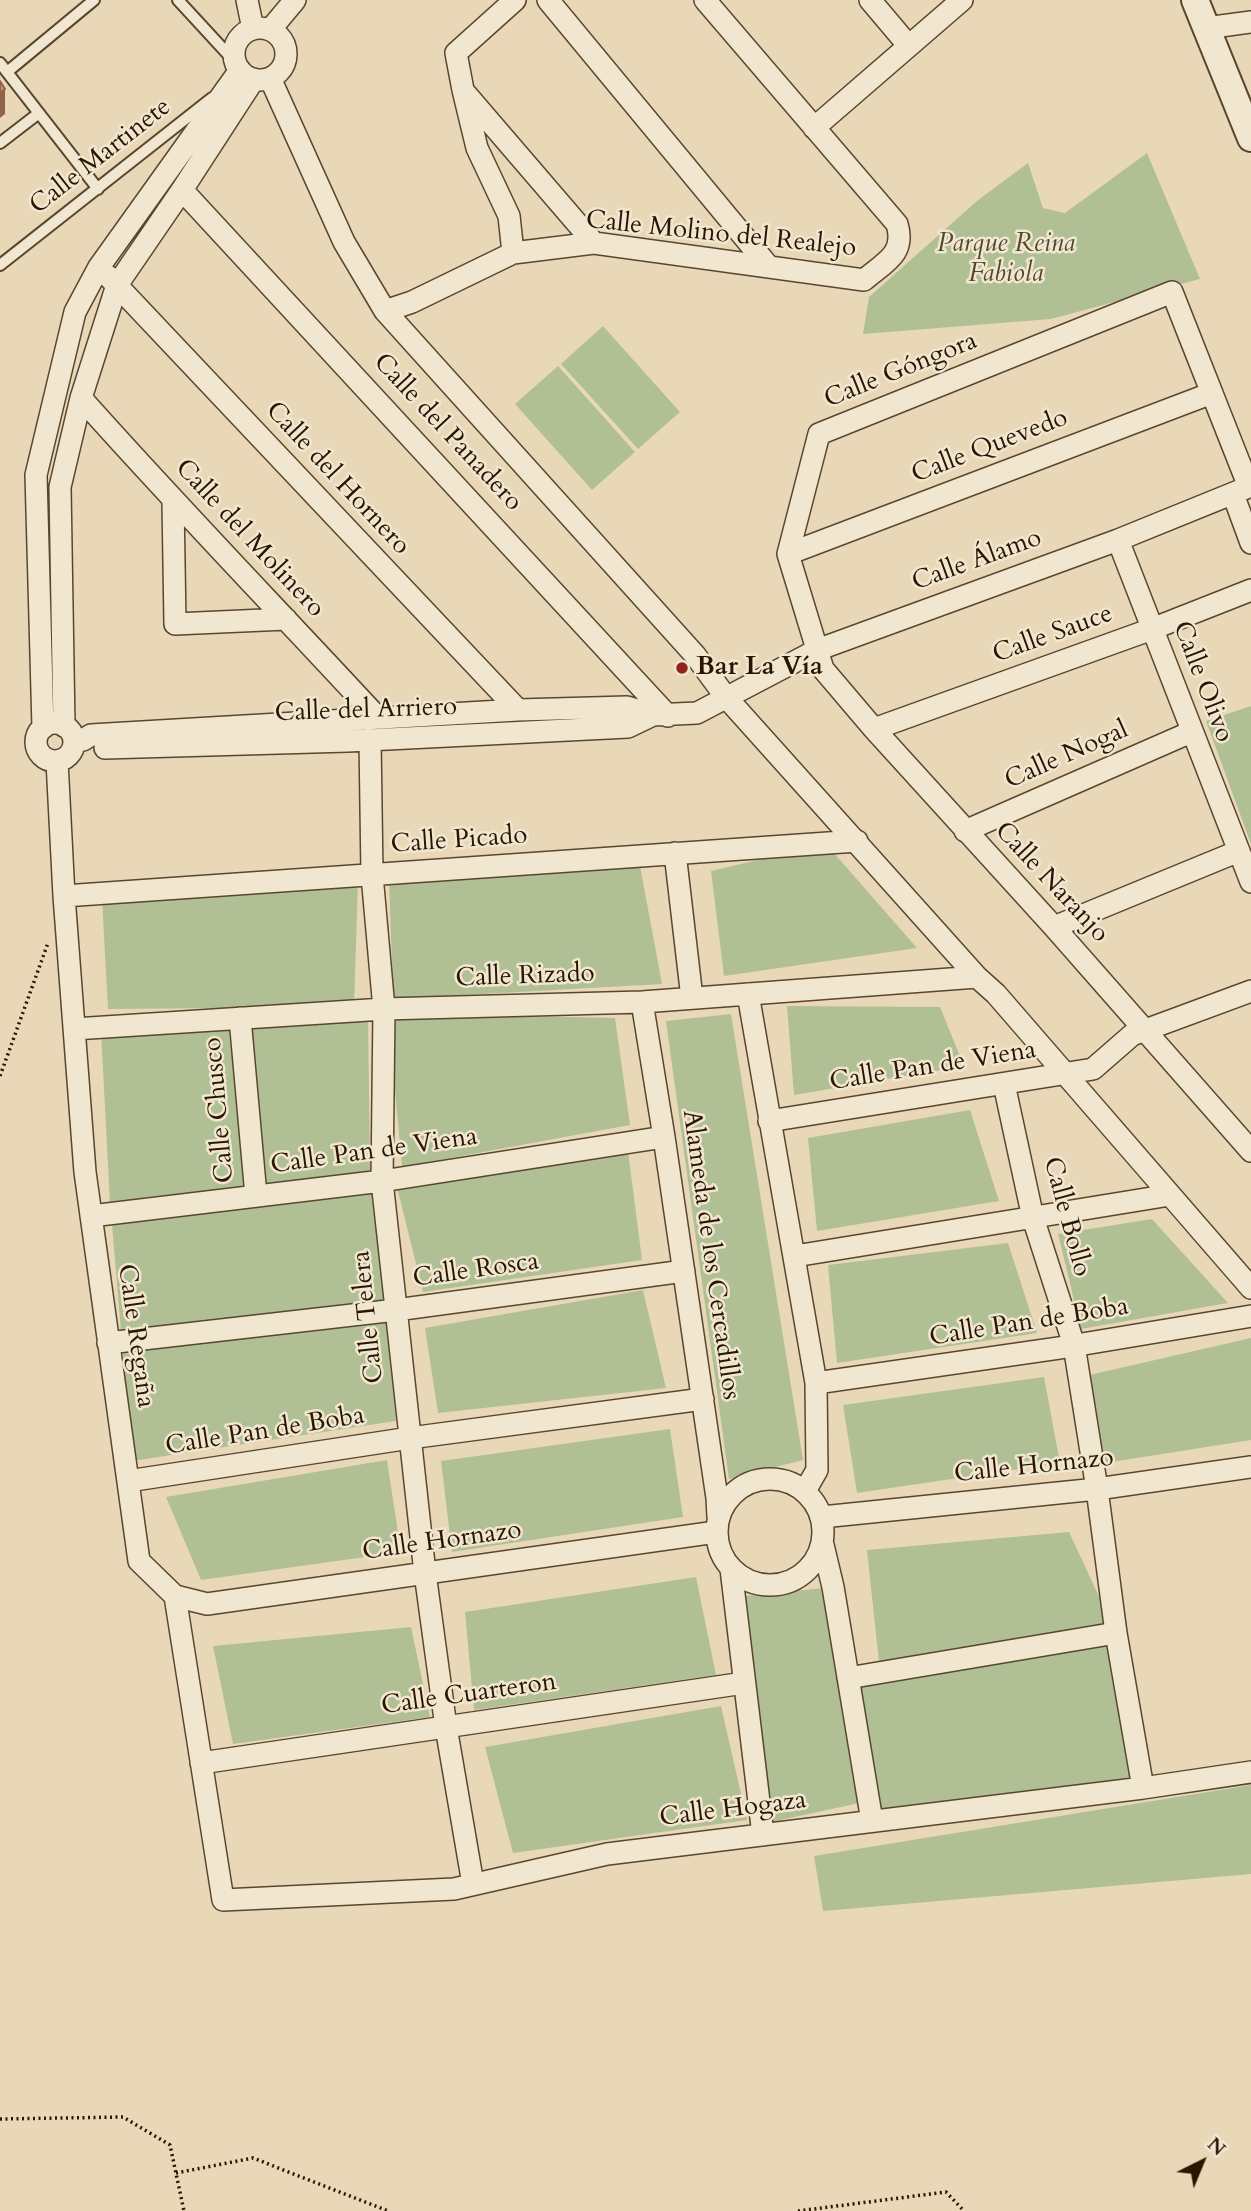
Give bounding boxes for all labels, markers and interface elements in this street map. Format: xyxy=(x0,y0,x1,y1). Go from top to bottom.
street label: Calle Martinete xyxy=(24,92,178,222)
street label: Calle Molino del Realejo xyxy=(584,205,858,265)
park label: Parque Reina Fabiola xyxy=(937,229,1075,290)
street label: Calle Góngora xyxy=(820,326,982,416)
street label: Calle del Panadero xyxy=(366,348,528,518)
street label: Calle del Hornero xyxy=(258,396,416,562)
street label: Calle Quevedo xyxy=(908,403,1072,491)
street label: Calle del Molinero xyxy=(168,453,330,625)
street label: Calle Álamo xyxy=(908,523,1046,599)
street label: Calle Sauce xyxy=(989,599,1117,671)
street label: Calle Olivo xyxy=(1165,617,1239,747)
place label: Bar La Vía xyxy=(696,652,823,684)
marker: Bar La Vía xyxy=(674,660,690,676)
street label: Calle del Arriero xyxy=(274,692,458,730)
street label: Calle Nogal xyxy=(1000,715,1134,797)
street label: Calle Naranjo xyxy=(987,816,1115,950)
street label: Calle Picado xyxy=(390,821,528,861)
street label: Calle Rizado xyxy=(455,959,595,995)
street label: Calle Pan de Viena xyxy=(828,1035,1038,1099)
street label: Calle Chusco xyxy=(198,1036,242,1184)
street label: Alameda de los Cercadillos xyxy=(674,1108,746,1402)
street label: Calle Pan de Viena xyxy=(269,1122,479,1182)
street label: Calle Bollo xyxy=(1035,1154,1097,1280)
street label: Calle Rosca xyxy=(411,1247,541,1295)
street label: Calle Telera xyxy=(347,1249,391,1385)
street label: Calle Regaña xyxy=(109,1262,161,1410)
street label: Calle Pan de Boba xyxy=(927,1292,1131,1354)
street label: Calle Pan de Boba xyxy=(163,1401,367,1463)
street label: Calle Hornazo xyxy=(953,1443,1115,1491)
street label: Calle Hornazo xyxy=(361,1515,523,1569)
street label: Calle Cuarteron xyxy=(380,1667,558,1723)
street label: Calle Hogaza xyxy=(658,1786,808,1834)
north arrow xyxy=(1167,2127,1237,2197)
text: N xyxy=(1201,2132,1231,2162)

